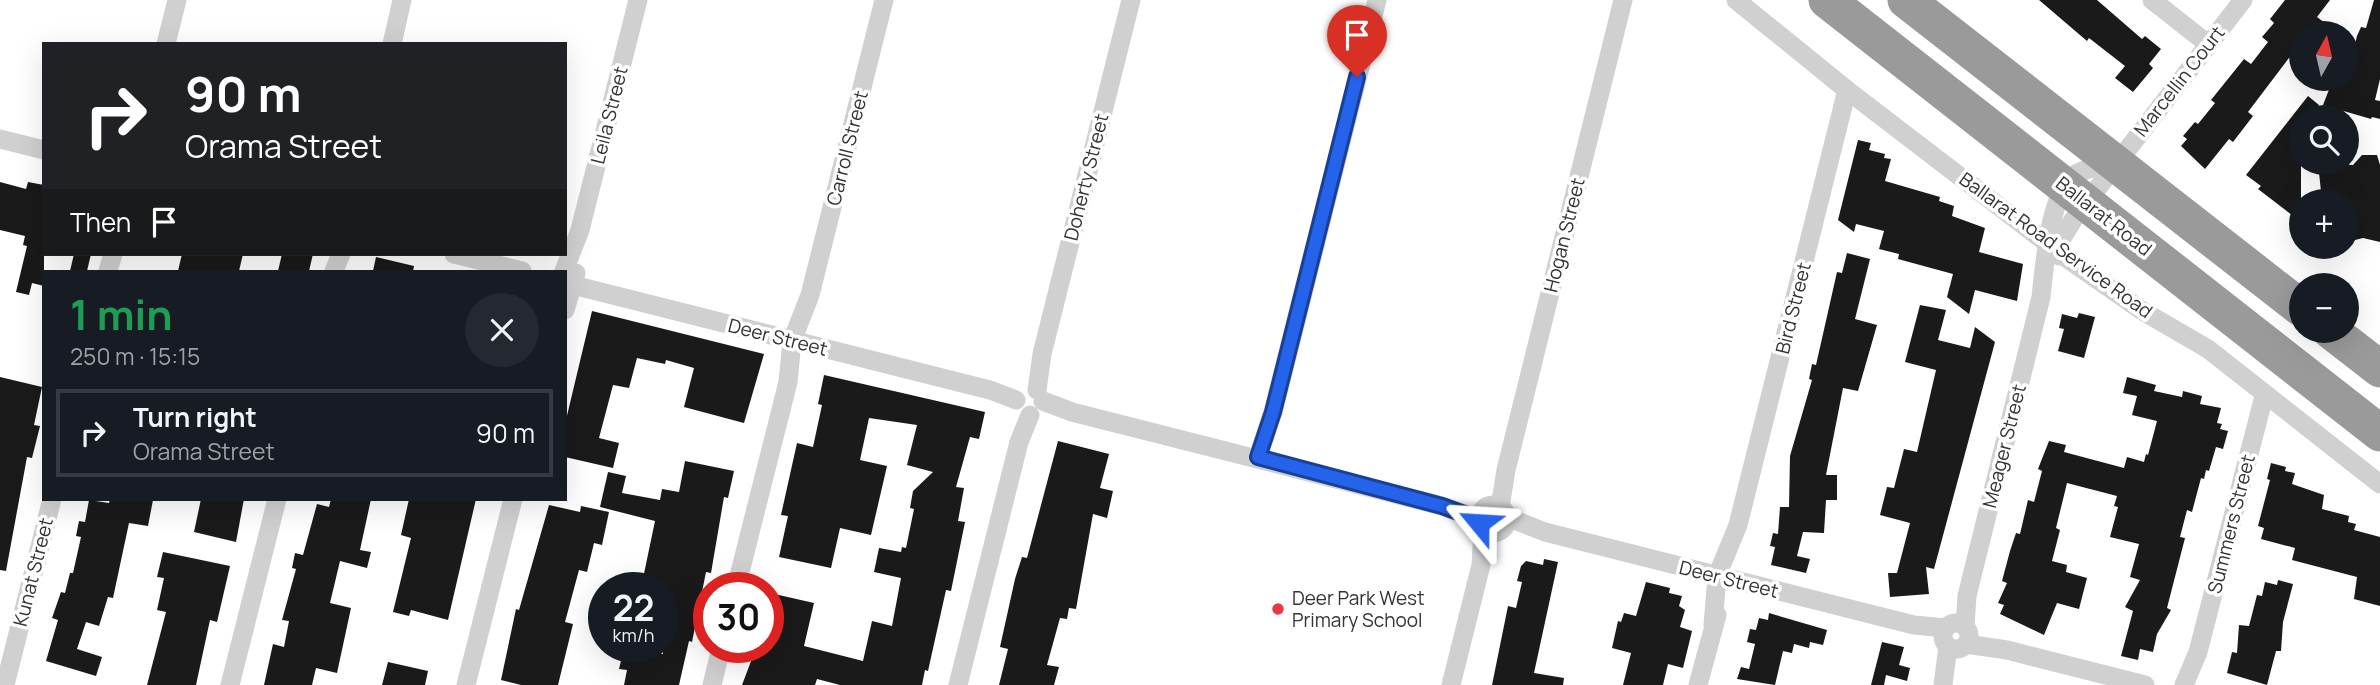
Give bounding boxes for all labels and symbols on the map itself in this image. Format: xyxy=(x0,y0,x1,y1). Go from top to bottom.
pin xyxy=(1327,5,1387,77)
street label: Marcellin Court xyxy=(2128,20,2230,142)
north arrow xyxy=(2289,21,2359,91)
street label: Leila Street xyxy=(584,63,634,167)
street label: Carroll Street xyxy=(820,88,874,208)
street label: Doherty Street xyxy=(1058,111,1114,243)
street label: Ballarat Road Service Road xyxy=(1954,166,2158,324)
street label: Ballarat Road xyxy=(2051,170,2157,262)
street label: Hogan Street xyxy=(1537,175,1591,295)
street label: Bird Street xyxy=(1769,259,1817,357)
street label: Deer Street xyxy=(726,312,830,362)
street label: Meager Street xyxy=(1976,382,2032,510)
street label: Summers Street xyxy=(2201,452,2261,596)
position arrow xyxy=(1442,486,1516,560)
street label: Kunat Street xyxy=(7,515,59,629)
street label: Deer Street xyxy=(1677,554,1781,604)
speed limit sign: 30 xyxy=(693,572,784,663)
place label: Deer Park West Primary School xyxy=(1292,585,1425,633)
marker: Deer Park West Primary School xyxy=(1270,601,1286,617)

